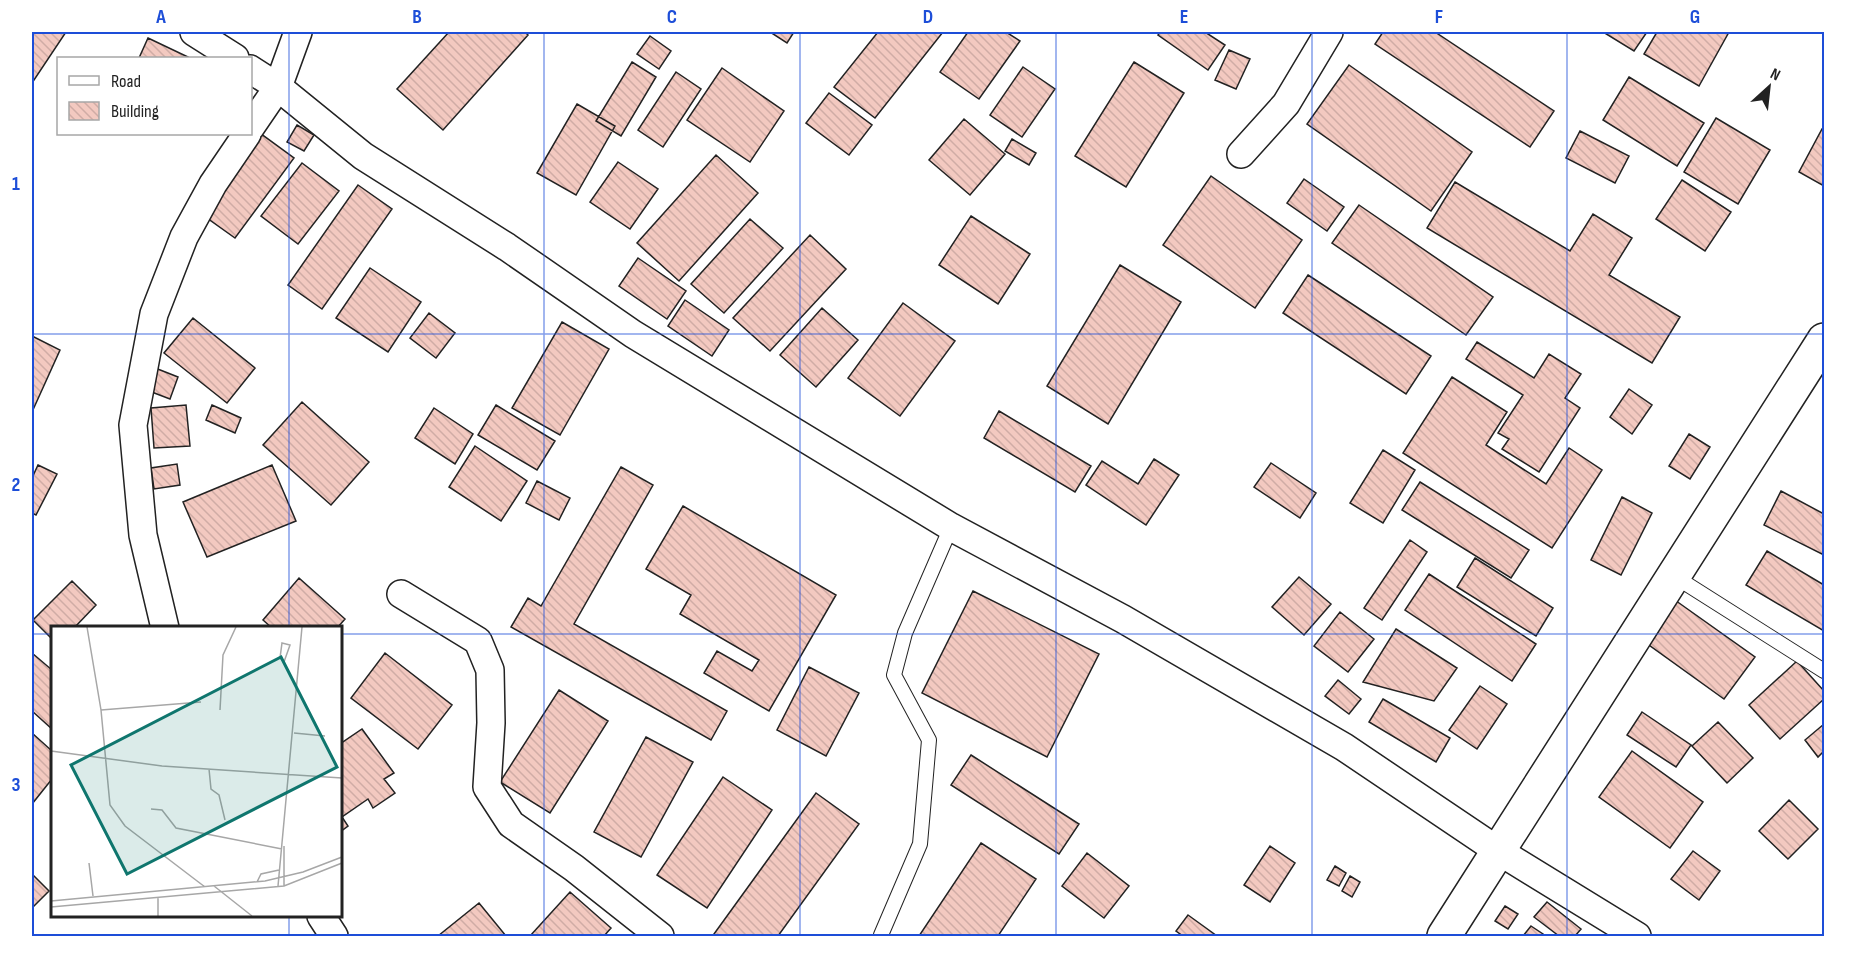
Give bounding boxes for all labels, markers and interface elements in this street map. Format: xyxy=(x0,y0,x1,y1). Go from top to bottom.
text: A xyxy=(155,5,166,29)
text: B xyxy=(412,5,422,29)
text: C xyxy=(667,5,677,29)
text: D xyxy=(923,5,933,29)
text: E xyxy=(1180,5,1188,29)
text: F xyxy=(1435,5,1443,29)
text: G xyxy=(1690,5,1700,29)
legend xyxy=(57,57,252,135)
north arrow xyxy=(1739,57,1799,117)
text: N xyxy=(1767,65,1783,85)
text: Road xyxy=(111,71,141,92)
text: Building xyxy=(111,101,159,122)
text: 1 xyxy=(12,172,20,196)
text: 2 xyxy=(12,473,20,497)
inset map xyxy=(51,626,342,917)
text: 3 xyxy=(12,773,21,797)

